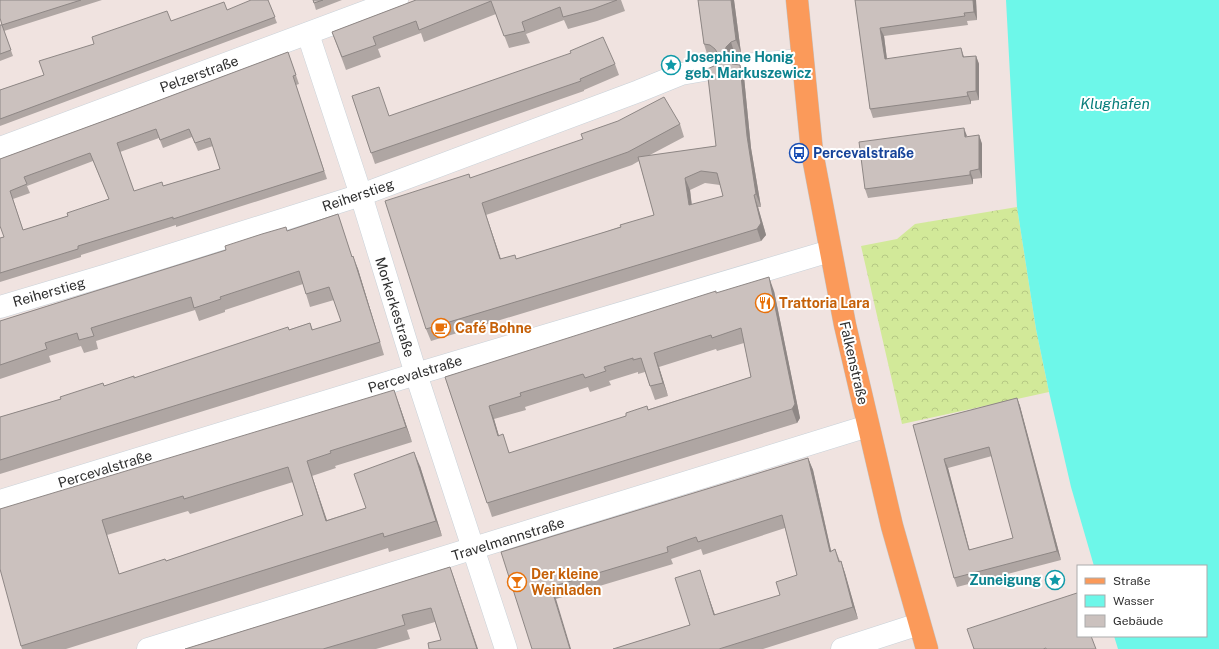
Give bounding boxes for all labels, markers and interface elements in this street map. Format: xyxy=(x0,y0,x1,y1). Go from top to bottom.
place label: Josephine Honig geb. Markuszewicz xyxy=(685,49,811,81)
street label: Pelzerstraße xyxy=(157,52,241,96)
place icon: Josephine Honig geb. Markuszewicz xyxy=(660,54,682,76)
water label: Klughafen xyxy=(1080,95,1150,112)
bus stop icon: Percevalstraße xyxy=(788,142,810,164)
place label: Percevalstraße xyxy=(813,145,914,161)
street label: Reiherstieg xyxy=(320,175,396,215)
street label: Morkerkestraße xyxy=(372,255,418,359)
street label: Reiherstieg xyxy=(11,274,87,310)
restaurant icon: Trattoria Lara xyxy=(754,292,776,314)
place label: Trattoria Lara xyxy=(779,295,870,311)
cafe icon: Café Bohne xyxy=(430,317,452,339)
place label: Café Bohne xyxy=(455,320,532,336)
street label: Falkenstraße xyxy=(837,320,871,406)
street label: Percevalstraße xyxy=(366,352,464,396)
street label: Percevalstraße xyxy=(56,447,154,491)
street label: Travelmannstraße xyxy=(450,514,566,564)
legend xyxy=(1077,565,1207,637)
place label: Der kleine Weinladen xyxy=(531,566,601,598)
place icon: Zuneigung xyxy=(1044,569,1066,591)
bar icon: Der kleine Weinladen xyxy=(506,571,528,593)
place label: Zuneigung xyxy=(969,572,1041,588)
text: Straße xyxy=(1113,574,1151,588)
text: Wasser xyxy=(1113,594,1154,608)
text: Gebäude xyxy=(1113,614,1163,628)

